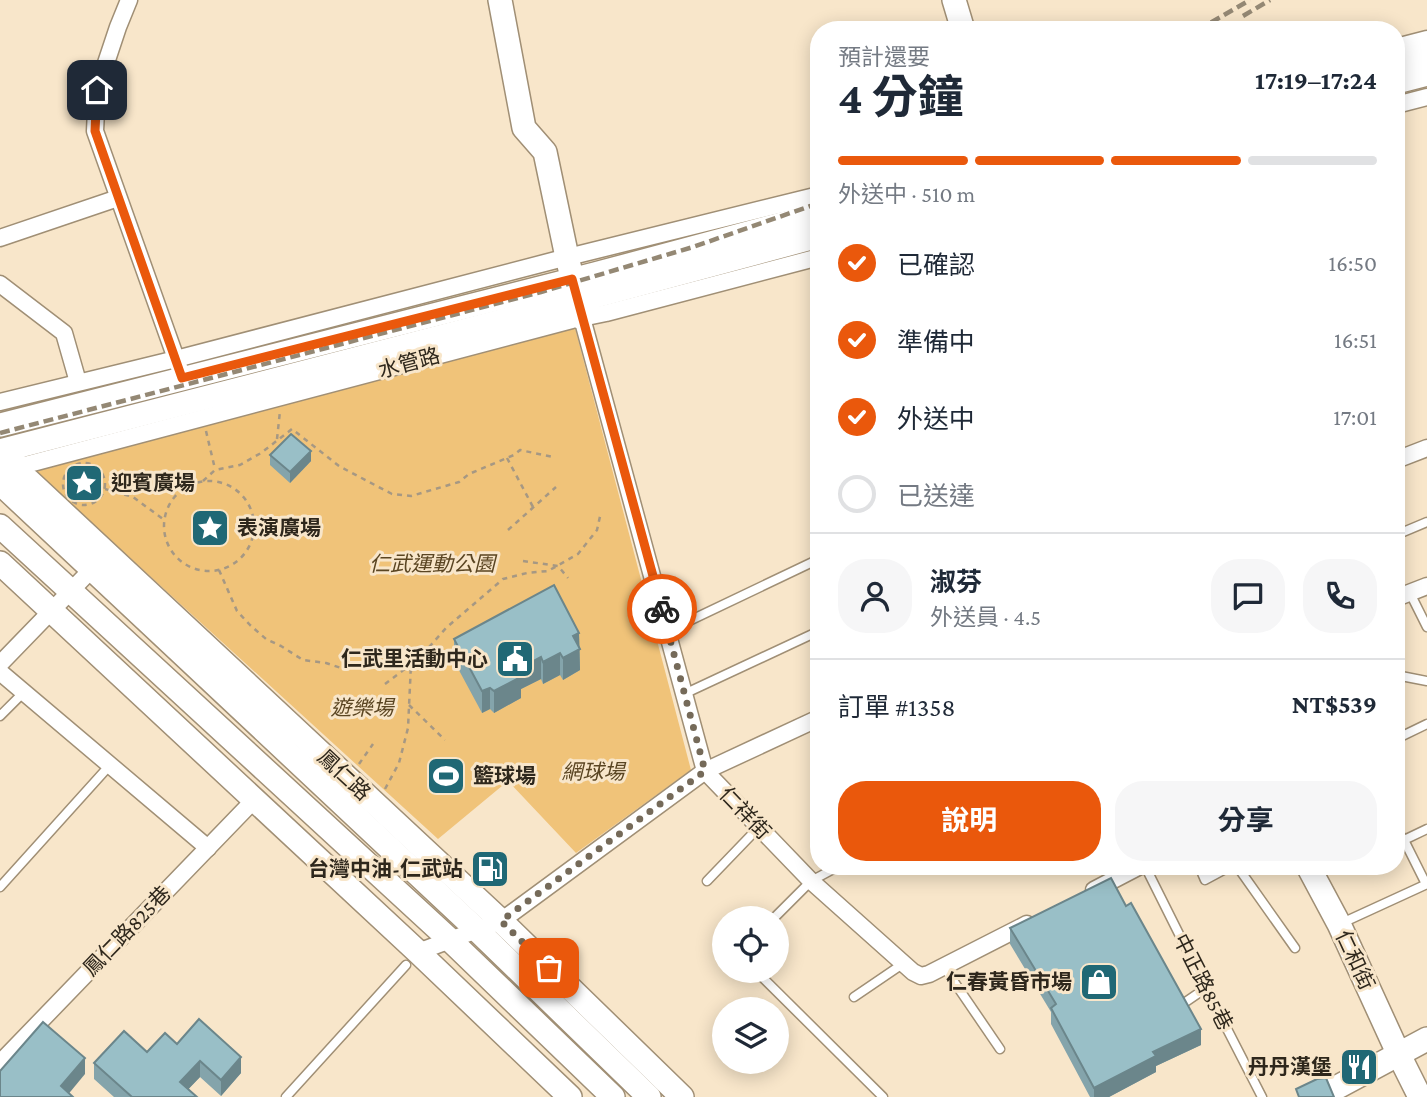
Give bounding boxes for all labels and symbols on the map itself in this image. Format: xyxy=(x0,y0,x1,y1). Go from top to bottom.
pin xyxy=(67,60,127,120)
street label: 水管路 xyxy=(375,343,443,383)
place icon: 迎賓廣場 xyxy=(63,462,105,504)
place label: 迎賓廣場 xyxy=(111,471,195,495)
place icon: 表演廣場 xyxy=(189,507,231,549)
place label: 表演廣場 xyxy=(237,516,321,540)
park label: 仁武運動公園 xyxy=(369,552,498,576)
courier xyxy=(627,574,697,644)
public building icon: 仁武里活動中心 xyxy=(494,638,536,680)
place label: 仁武里活動中心 xyxy=(341,647,488,671)
park label: 遊樂場 xyxy=(331,696,395,720)
street label: 鳳仁路 xyxy=(313,745,375,805)
sports icon: 籃球場 xyxy=(425,755,467,797)
park label: 網球場 xyxy=(562,760,626,784)
place label: 籃球場 xyxy=(473,764,536,788)
street label: 仁祥街 xyxy=(714,782,776,844)
fuel station icon: 台灣中油-仁武站 xyxy=(469,848,511,890)
place label: 台灣中油-仁武站 xyxy=(308,857,463,881)
street label: 鳳仁路825巷 xyxy=(78,881,176,981)
street label: 仁和街 xyxy=(1331,926,1379,994)
street label: 中正路85巷 xyxy=(1168,930,1238,1034)
pin xyxy=(519,938,579,998)
shop icon: 仁春黃昏市場 xyxy=(1078,961,1120,1003)
place label: 仁春黃昏市場 xyxy=(946,970,1072,994)
restaurant icon: 丹丹漢堡 xyxy=(1338,1046,1380,1088)
place label: 丹丹漢堡 xyxy=(1248,1055,1332,1079)

